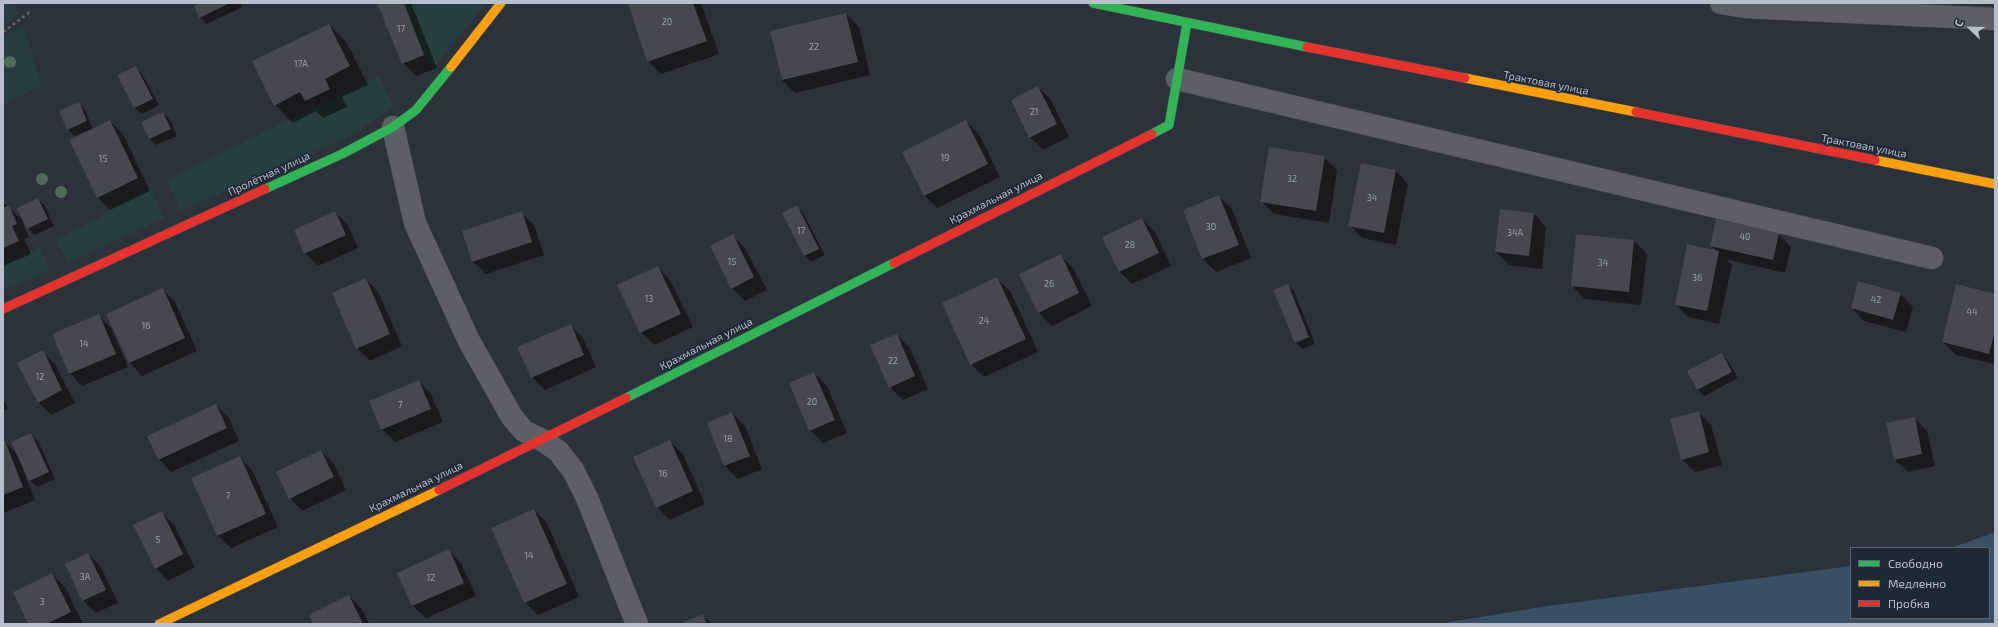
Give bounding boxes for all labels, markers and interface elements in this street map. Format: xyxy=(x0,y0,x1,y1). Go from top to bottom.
north arrow xyxy=(1950,8,1990,48)
house number: 20 xyxy=(662,17,672,27)
text: С xyxy=(1951,18,1966,29)
house number: 17 xyxy=(397,24,405,34)
house number: 22 xyxy=(809,42,819,52)
house number: 17А xyxy=(294,59,308,69)
street label: Трактовая улица xyxy=(1502,68,1590,98)
house number: 21 xyxy=(1030,107,1038,117)
street label: Трактовая улица xyxy=(1820,131,1908,161)
street label: Пролётная улица xyxy=(226,149,312,199)
house number: 19 xyxy=(941,153,949,163)
house number: 15 xyxy=(99,154,107,164)
street label: Крахмальная улица xyxy=(947,169,1045,227)
house number: 32 xyxy=(1287,174,1297,184)
house number: 34 xyxy=(1367,193,1377,203)
house number: 30 xyxy=(1206,222,1216,232)
house number: 17 xyxy=(797,226,805,236)
house number: 34А xyxy=(1507,228,1523,238)
house number: 40 xyxy=(1740,232,1750,242)
house number: 28 xyxy=(1125,240,1135,250)
house number: 15 xyxy=(728,257,736,267)
house number: 34 xyxy=(1598,258,1608,268)
house number: 36 xyxy=(1692,273,1702,283)
house number: 26 xyxy=(1044,279,1054,289)
house number: 13 xyxy=(645,294,653,304)
house number: 42 xyxy=(1871,295,1881,305)
house number: 44 xyxy=(1966,307,1978,317)
street label: Крахмальная улица xyxy=(657,315,755,373)
house number: 24 xyxy=(979,316,989,326)
house number: 16 xyxy=(142,321,150,331)
house number: 14 xyxy=(79,339,89,349)
house number: 22 xyxy=(888,356,898,366)
house number: 12 xyxy=(36,372,44,382)
house number: 20 xyxy=(807,397,817,407)
house number: 7 xyxy=(398,400,402,410)
house number: 18 xyxy=(723,434,733,444)
street label: Крахмальная улица xyxy=(367,459,465,515)
house number: 16 xyxy=(659,469,667,479)
house number: 7 xyxy=(226,491,230,501)
house number: 5 xyxy=(156,535,160,545)
legend xyxy=(1850,547,1990,619)
house number: 14 xyxy=(524,551,534,561)
text: Свободно xyxy=(1888,556,1943,570)
house number: 3А xyxy=(80,572,90,582)
house number: 12 xyxy=(427,573,435,583)
text: Медленно xyxy=(1888,576,1946,590)
text: Пробка xyxy=(1888,596,1930,610)
house number: 3 xyxy=(39,597,45,607)

